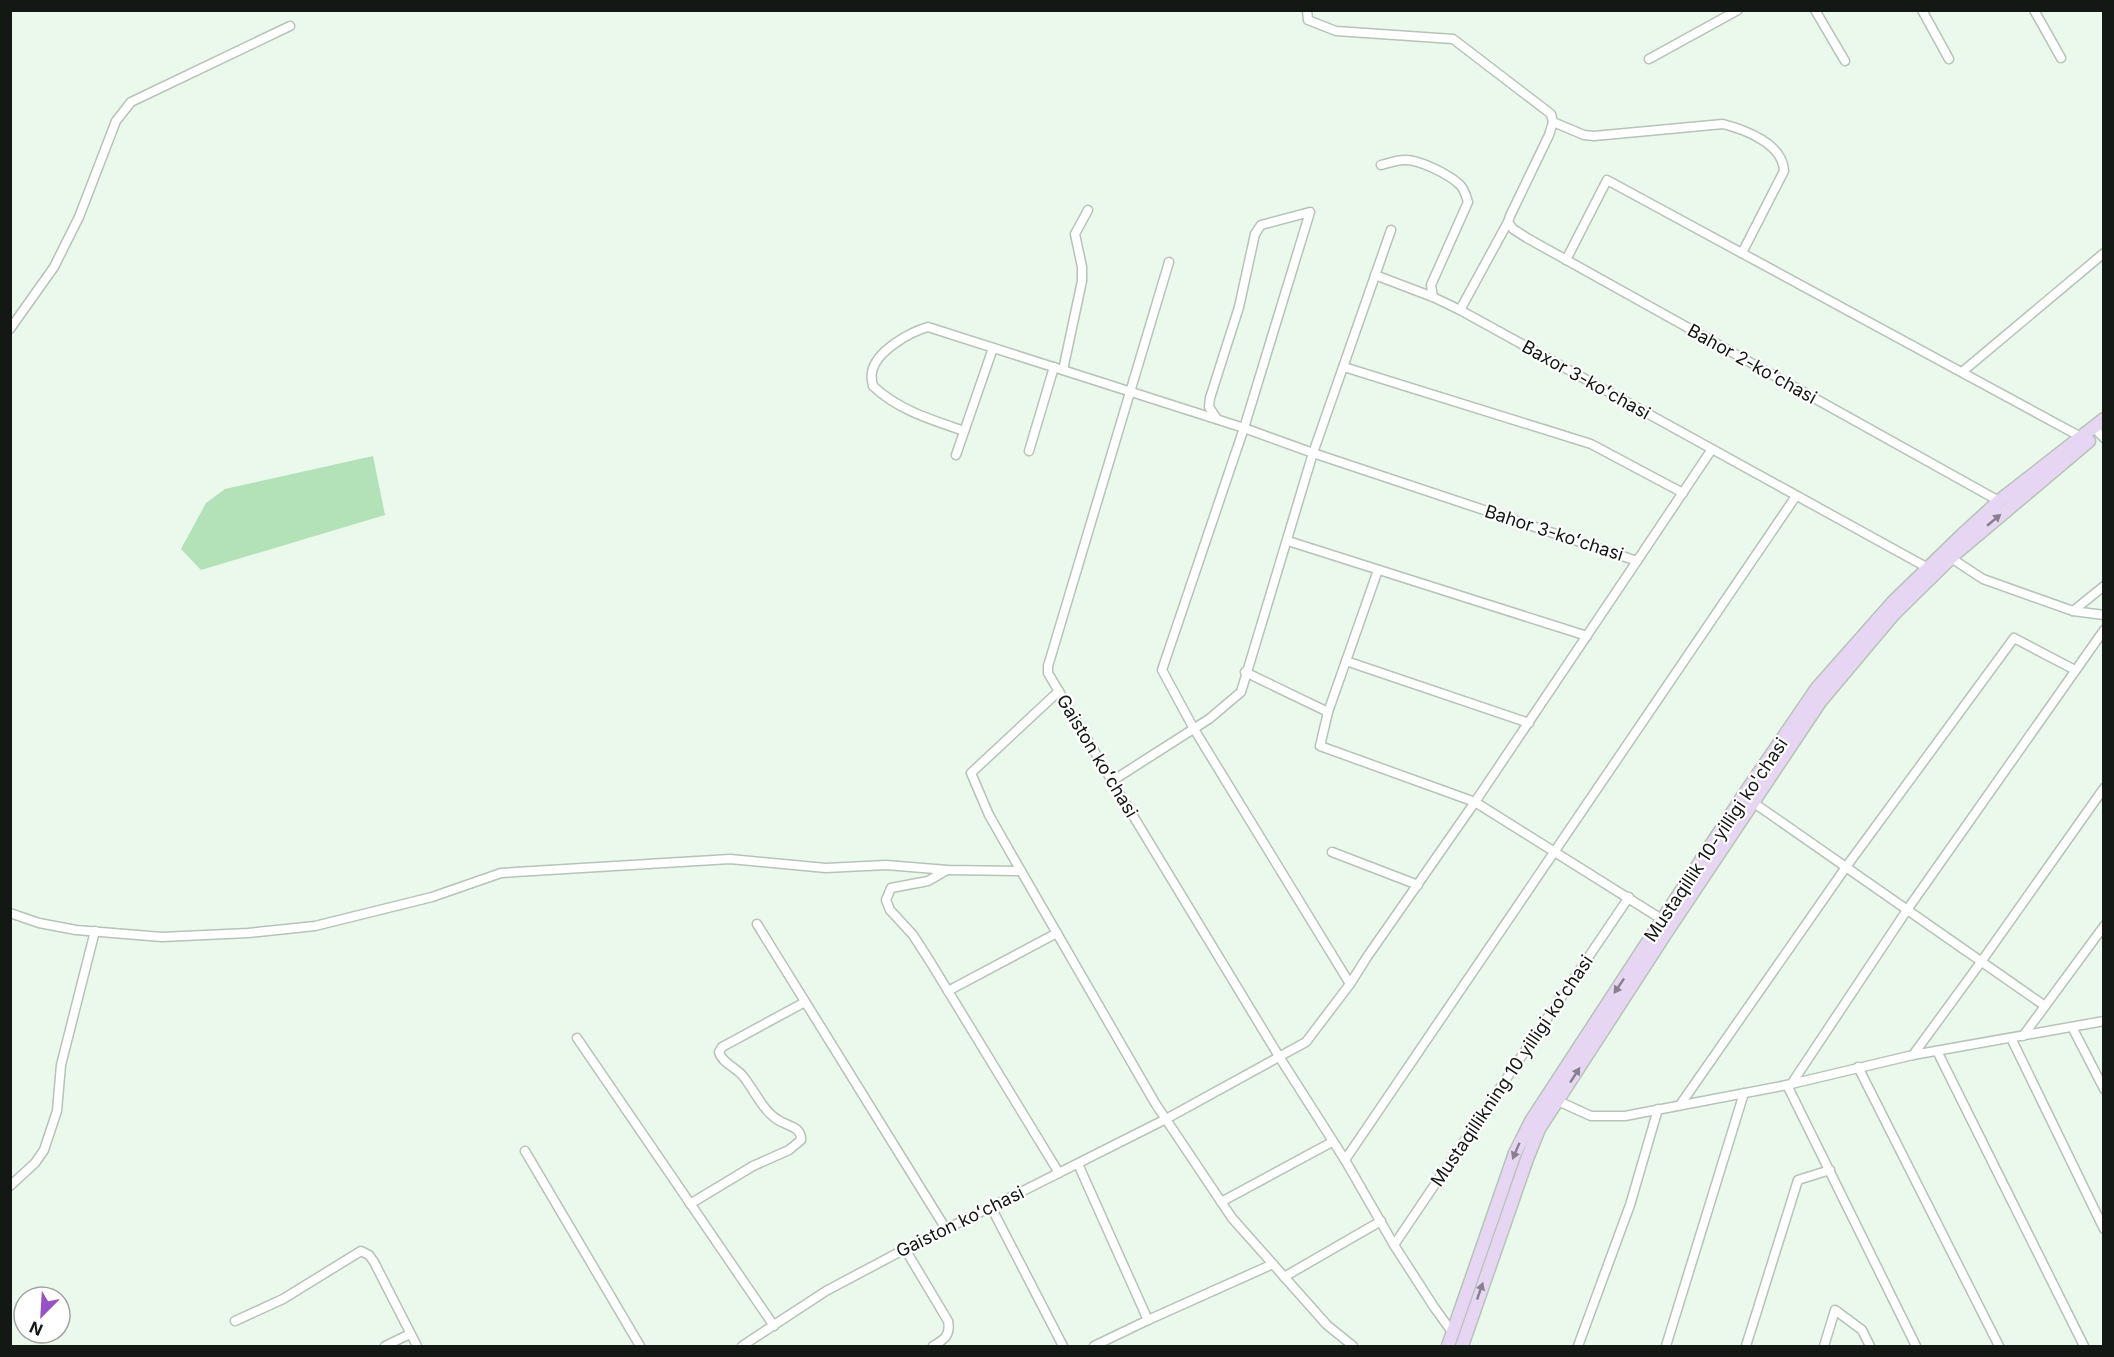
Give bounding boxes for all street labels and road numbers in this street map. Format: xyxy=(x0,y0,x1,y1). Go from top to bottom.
street label: Bahor 2-koʻchasi xyxy=(1684,319,1820,408)
street label: Baxor 3-koʻchasi xyxy=(1518,336,1654,423)
street label: Bahor 3-koʻchasi xyxy=(1482,500,1626,565)
street label: Gaiston koʻchasi xyxy=(1052,691,1142,821)
street label: Mustaqillik 10-yilligi ko'chasi xyxy=(1640,734,1792,945)
street label: Mustaqillikning 10 yilligi koʻchasi xyxy=(1426,951,1597,1190)
street label: Gaiston koʻchasi xyxy=(892,1182,1027,1262)

